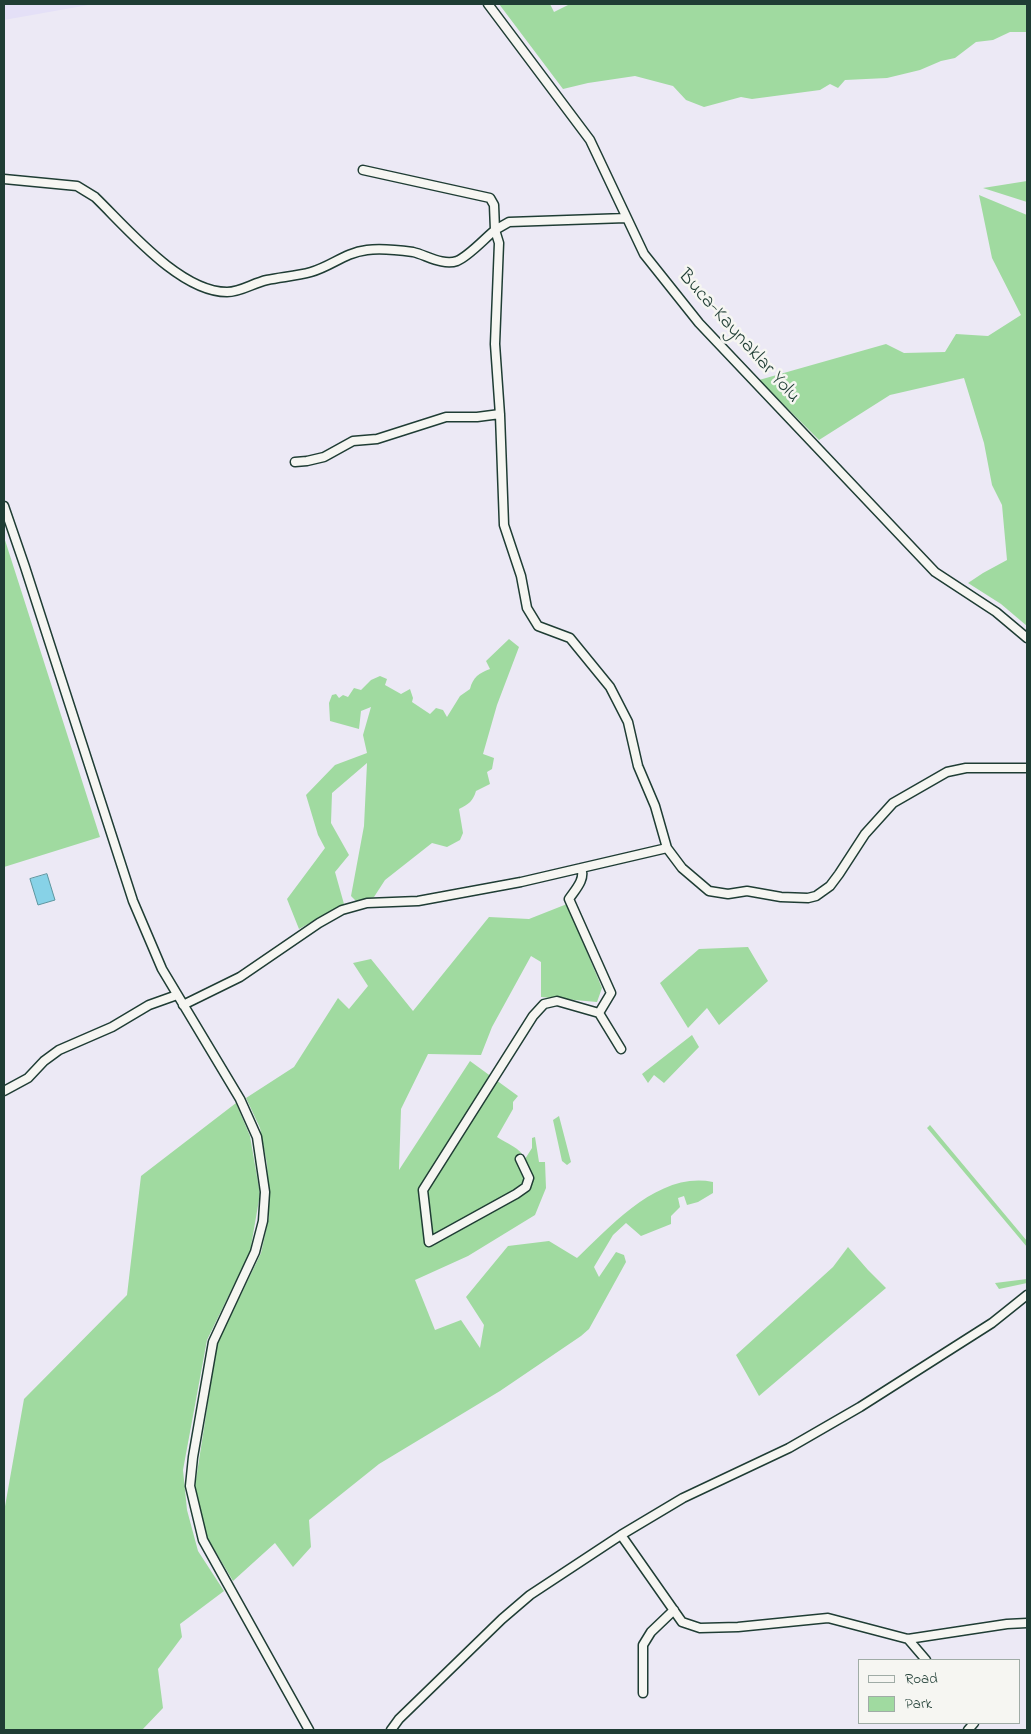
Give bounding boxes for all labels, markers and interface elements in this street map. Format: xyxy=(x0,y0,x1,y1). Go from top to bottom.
street label: Buca-Kaynaklar Yolu xyxy=(672,265,804,409)
legend xyxy=(858,1659,1021,1724)
text: Road xyxy=(905,1668,938,1690)
text: Park xyxy=(905,1693,932,1715)

